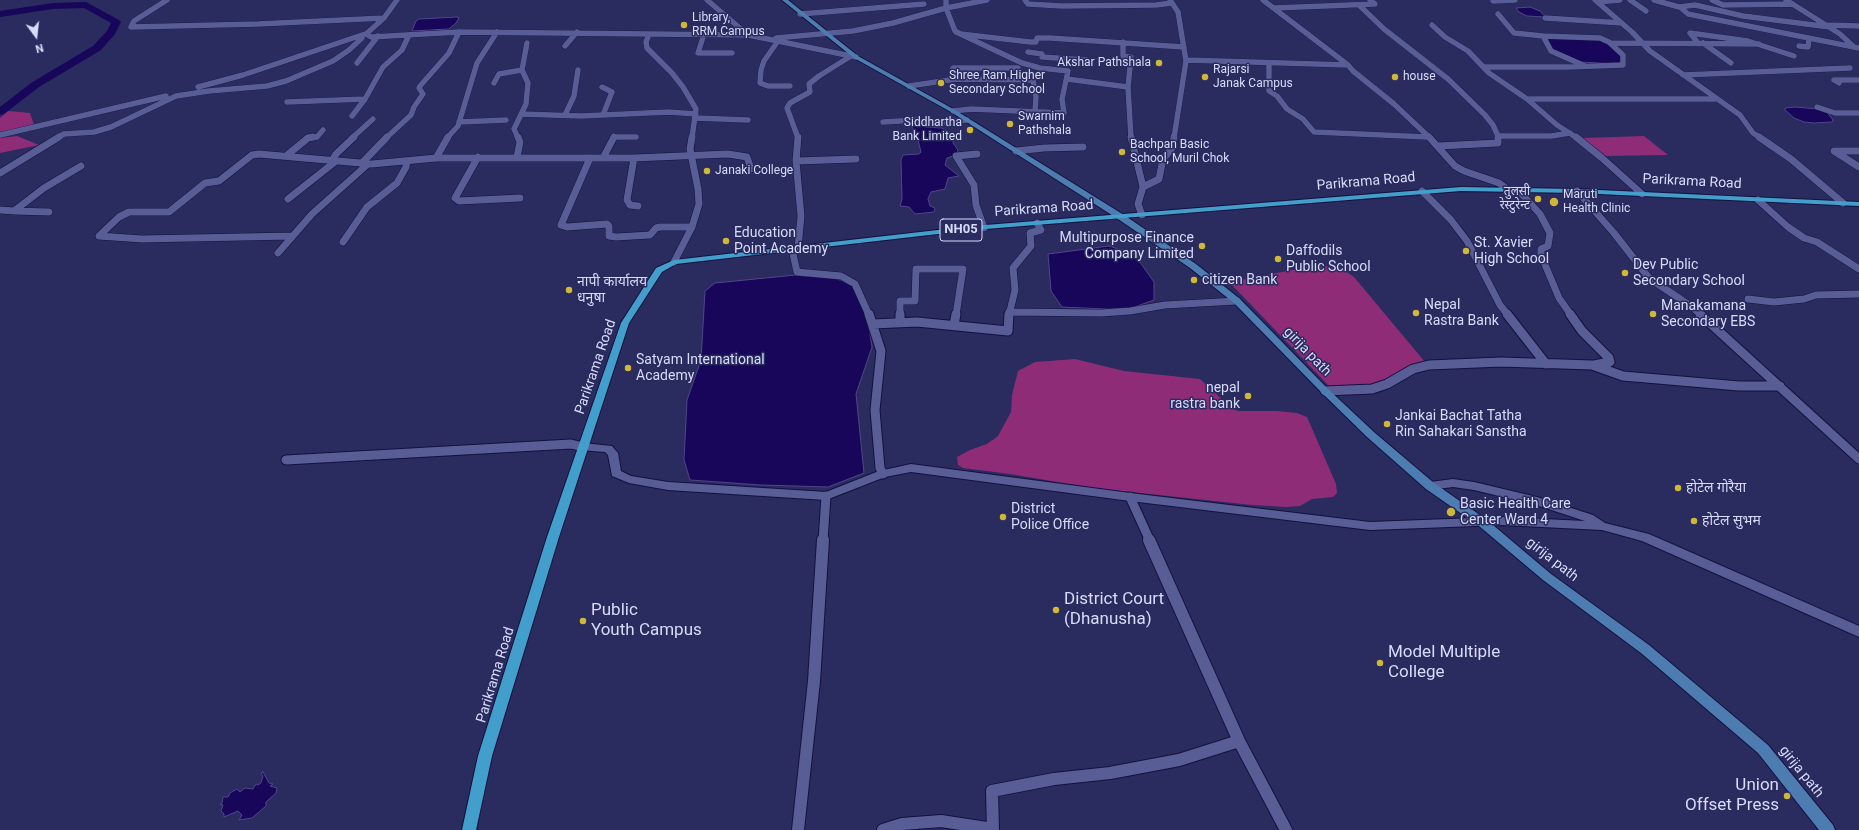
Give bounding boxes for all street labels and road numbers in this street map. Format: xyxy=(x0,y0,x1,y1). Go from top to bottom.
street label: Parikrama Road xyxy=(1316,169,1416,195)
street label: Parikrama Road xyxy=(1642,171,1742,193)
street label: Parikrama Road xyxy=(994,197,1094,221)
road number: NH05 xyxy=(940,219,982,241)
street label: Parikrama Road xyxy=(572,317,620,417)
street label: girija path xyxy=(1280,324,1334,380)
street label: girija path xyxy=(1523,534,1581,586)
street label: Parikrama Road xyxy=(473,625,519,725)
street label: girija path xyxy=(1775,743,1827,801)

